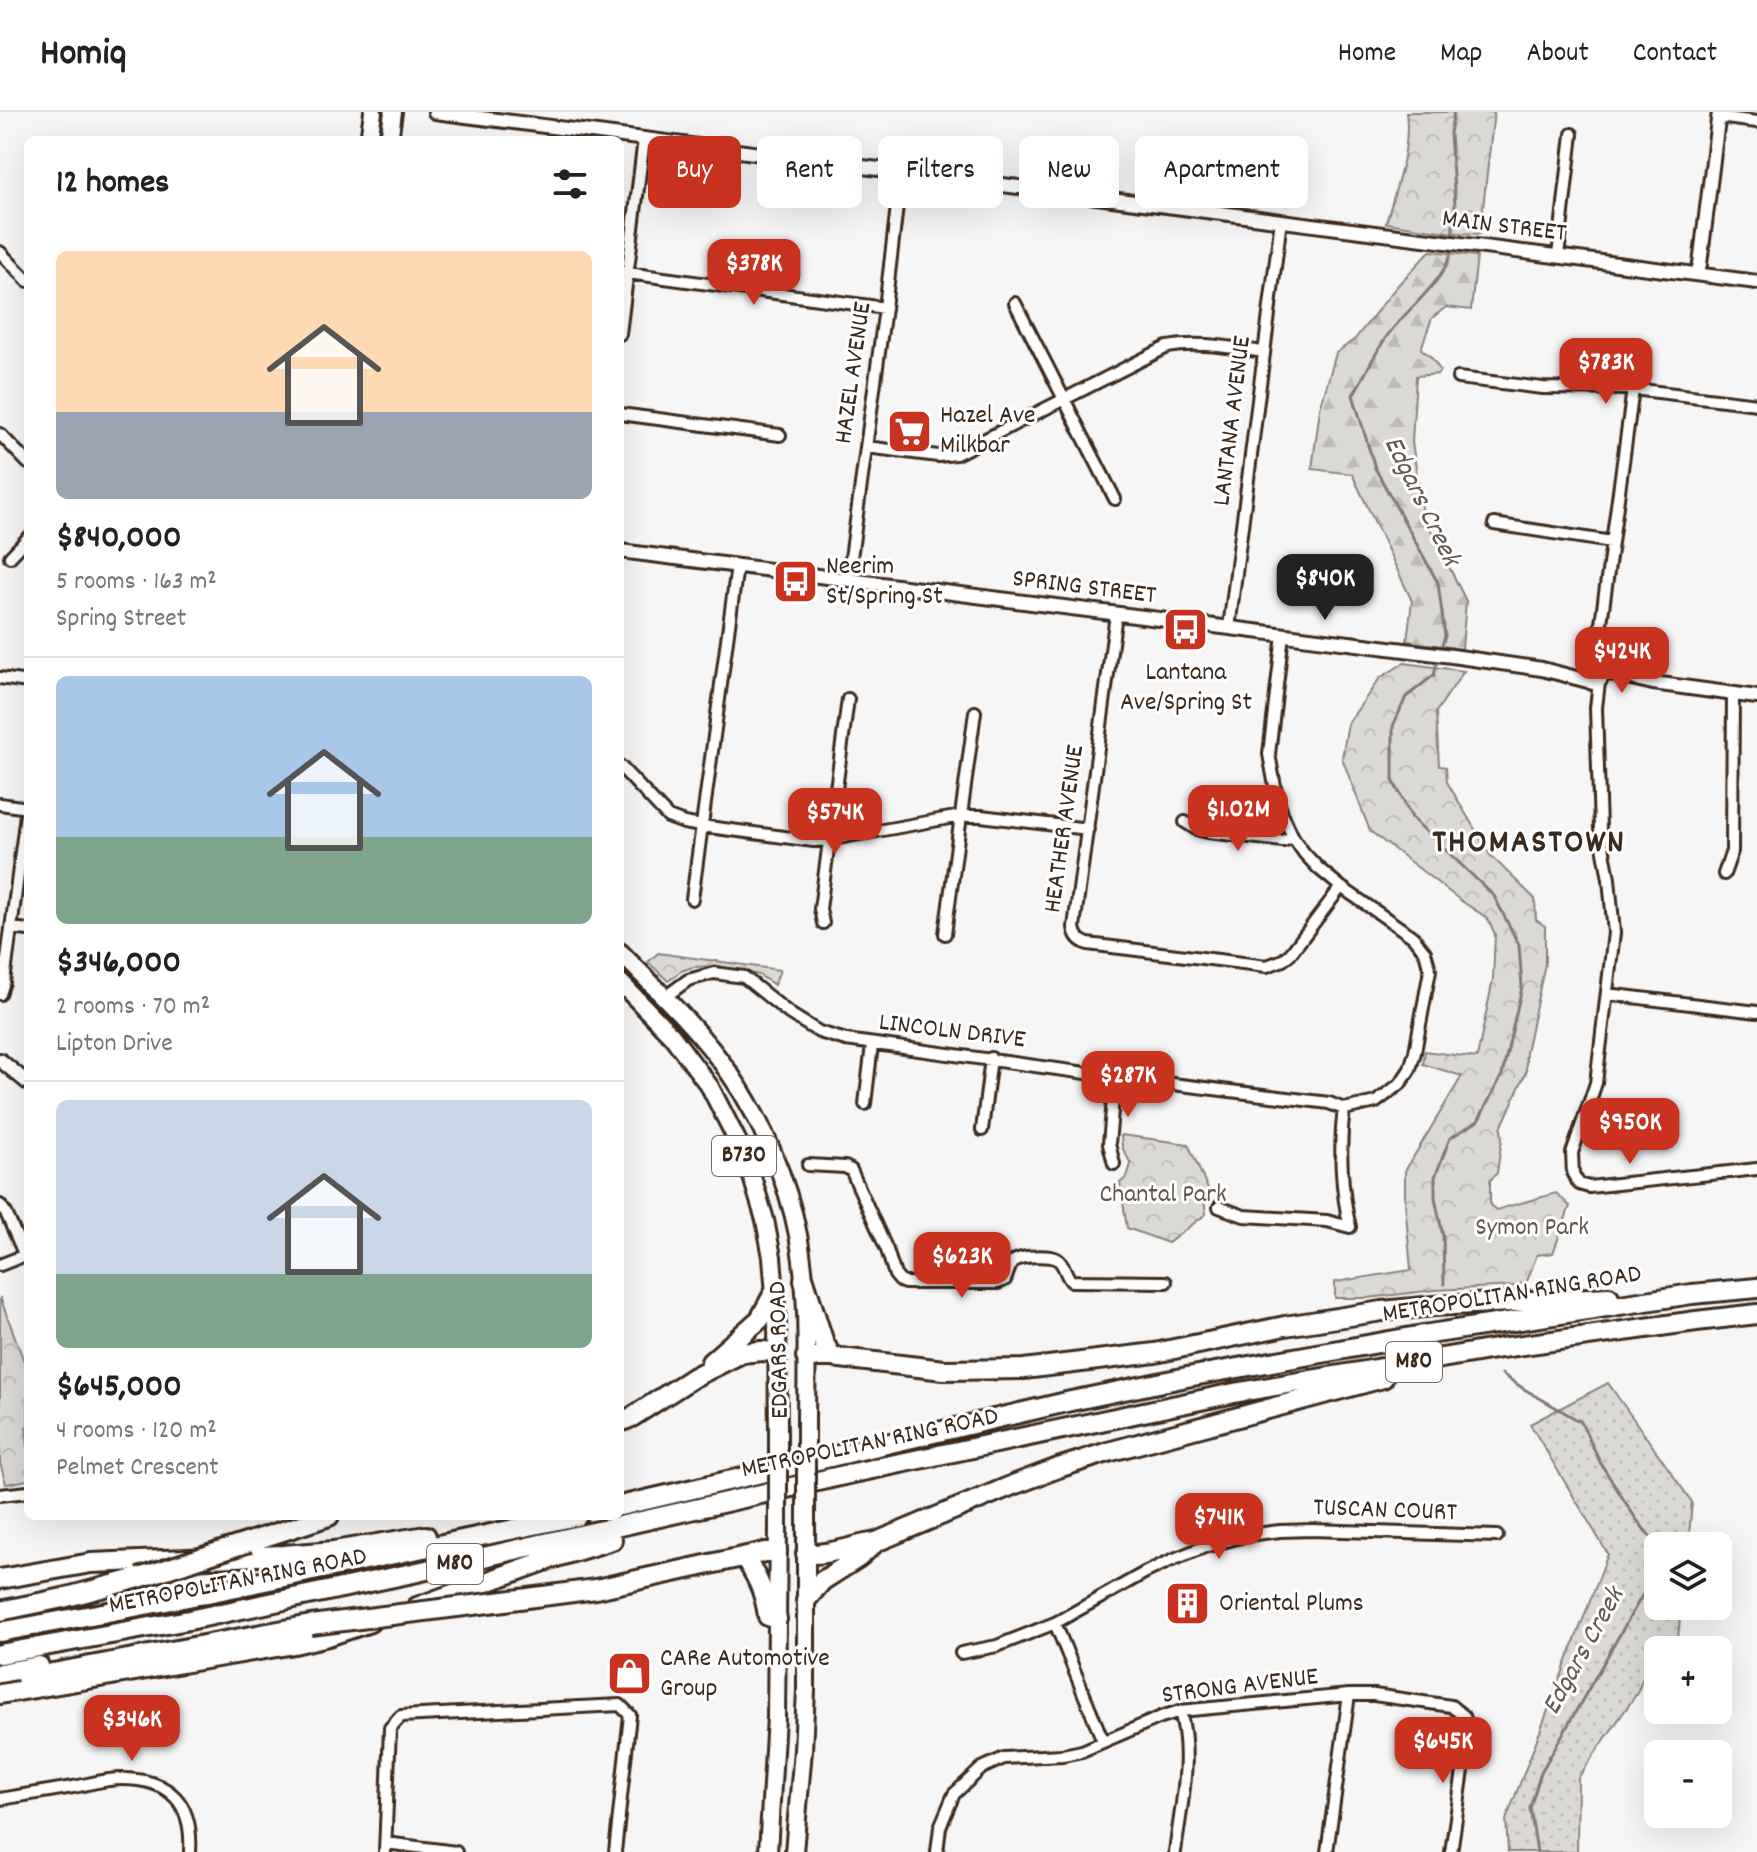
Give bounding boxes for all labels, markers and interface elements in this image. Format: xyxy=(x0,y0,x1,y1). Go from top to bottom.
text: Homiq xyxy=(40,28,126,83)
text: Home xyxy=(1338,35,1396,75)
text: Map xyxy=(1440,35,1482,75)
text: About xyxy=(1526,35,1589,75)
text: Contact xyxy=(1633,35,1717,75)
chip: Buy xyxy=(648,136,741,208)
chip: Rent xyxy=(757,136,862,208)
chip: Filters xyxy=(878,136,1003,208)
chip: New xyxy=(1019,136,1119,208)
chip: Apartment xyxy=(1135,136,1308,208)
text: 12 homes xyxy=(56,160,169,209)
icon: filters xyxy=(548,162,592,206)
street label: MAIN STREET xyxy=(1440,201,1569,253)
pin: $378K xyxy=(698,239,810,307)
text: $378K xyxy=(725,246,783,283)
street label: HAZEL AVENUE xyxy=(826,299,882,446)
icon: home xyxy=(252,303,396,447)
street label: LANTANA AVENUE xyxy=(1204,334,1262,508)
pin: $783K xyxy=(1550,338,1662,406)
text: $783K xyxy=(1577,345,1635,382)
place label: Hazel Ave Milkbar xyxy=(940,398,1035,465)
supermarket icon: Hazel Ave Milkbar xyxy=(885,407,933,455)
water label: Edgars Creek xyxy=(1371,430,1470,576)
text: $840,000 xyxy=(56,515,182,564)
place label: Neerim St/Spring St xyxy=(826,549,943,616)
pin: $840K xyxy=(1269,554,1381,622)
bus stop icon: Neerim St/Spring St xyxy=(771,558,819,606)
street label: SPRING STREET xyxy=(1010,561,1159,615)
text: $840K xyxy=(1295,561,1355,598)
text: 5 rooms · 163 m² xyxy=(56,564,217,601)
text: Spring Street xyxy=(56,601,186,638)
bus stop icon: Lantana Ave/Spring St xyxy=(1162,606,1210,654)
pin: $424K xyxy=(1566,627,1678,695)
text: $424K xyxy=(1593,634,1651,671)
place label: Lantana Ave/Spring St xyxy=(1120,655,1252,722)
icon: home xyxy=(252,728,396,872)
street label: HEATHER AVENUE xyxy=(1035,742,1095,915)
pin: $1.02M xyxy=(1173,785,1303,853)
pin: $574K xyxy=(779,788,891,856)
text: $1.02M xyxy=(1206,792,1270,829)
text: $574K xyxy=(806,795,864,832)
district label: THOMASTOWN xyxy=(1432,820,1626,869)
text: $346,000 xyxy=(56,940,181,989)
text: 2 rooms · 70 m² xyxy=(56,989,210,1026)
street label: LINCOLN DRIVE xyxy=(877,1005,1027,1059)
text: Lipton Drive xyxy=(56,1026,173,1063)
pin: $287K xyxy=(1072,1051,1184,1119)
text: $287K xyxy=(1100,1058,1156,1095)
pin: $950K xyxy=(1574,1098,1686,1166)
text: $950K xyxy=(1598,1105,1662,1142)
road number: B730 xyxy=(712,1136,776,1176)
icon: home xyxy=(252,1152,396,1296)
park label: Chantal Park xyxy=(1099,1177,1227,1214)
park label: Symon Park xyxy=(1475,1210,1589,1247)
pin: $623K xyxy=(906,1232,1018,1300)
text: $623K xyxy=(932,1239,992,1276)
street label: METROPOLITAN RING ROAD xyxy=(1380,1256,1644,1334)
street label: EDGARS ROAD xyxy=(760,1281,800,1419)
road number: M80 xyxy=(1386,1342,1442,1382)
text: $645,000 xyxy=(56,1364,182,1413)
street label: METROPOLITAN RING ROAD xyxy=(738,1399,1002,1489)
text: 4 rooms · 120 m² xyxy=(56,1413,217,1450)
text: Pelmet Crescent xyxy=(56,1450,219,1487)
street label: TUSCAN COURT xyxy=(1313,1490,1458,1532)
pin: $741K xyxy=(1163,1493,1275,1561)
text: $741K xyxy=(1193,1500,1245,1537)
map controls xyxy=(1644,1532,1732,1828)
button: layers xyxy=(1644,1532,1732,1620)
street label: METROPOLITAN RING ROAD xyxy=(106,1539,370,1625)
road number: M80 xyxy=(427,1544,483,1584)
water label: Edgars Creek xyxy=(1534,1579,1638,1723)
building icon: Oriental Plums xyxy=(1164,1580,1212,1628)
place label: Oriental Plums xyxy=(1219,1586,1364,1623)
button: + xyxy=(1644,1636,1732,1724)
place label: CARe Automotive Group xyxy=(660,1641,830,1708)
shop icon: CARe Automotive Group xyxy=(605,1650,653,1698)
street label: STRONG AVENUE xyxy=(1160,1659,1320,1715)
pin: $346K xyxy=(76,1695,188,1763)
text: $346K xyxy=(102,1702,162,1739)
pin: $645K xyxy=(1387,1717,1499,1785)
text: $645K xyxy=(1413,1724,1473,1761)
button: − xyxy=(1644,1740,1732,1828)

